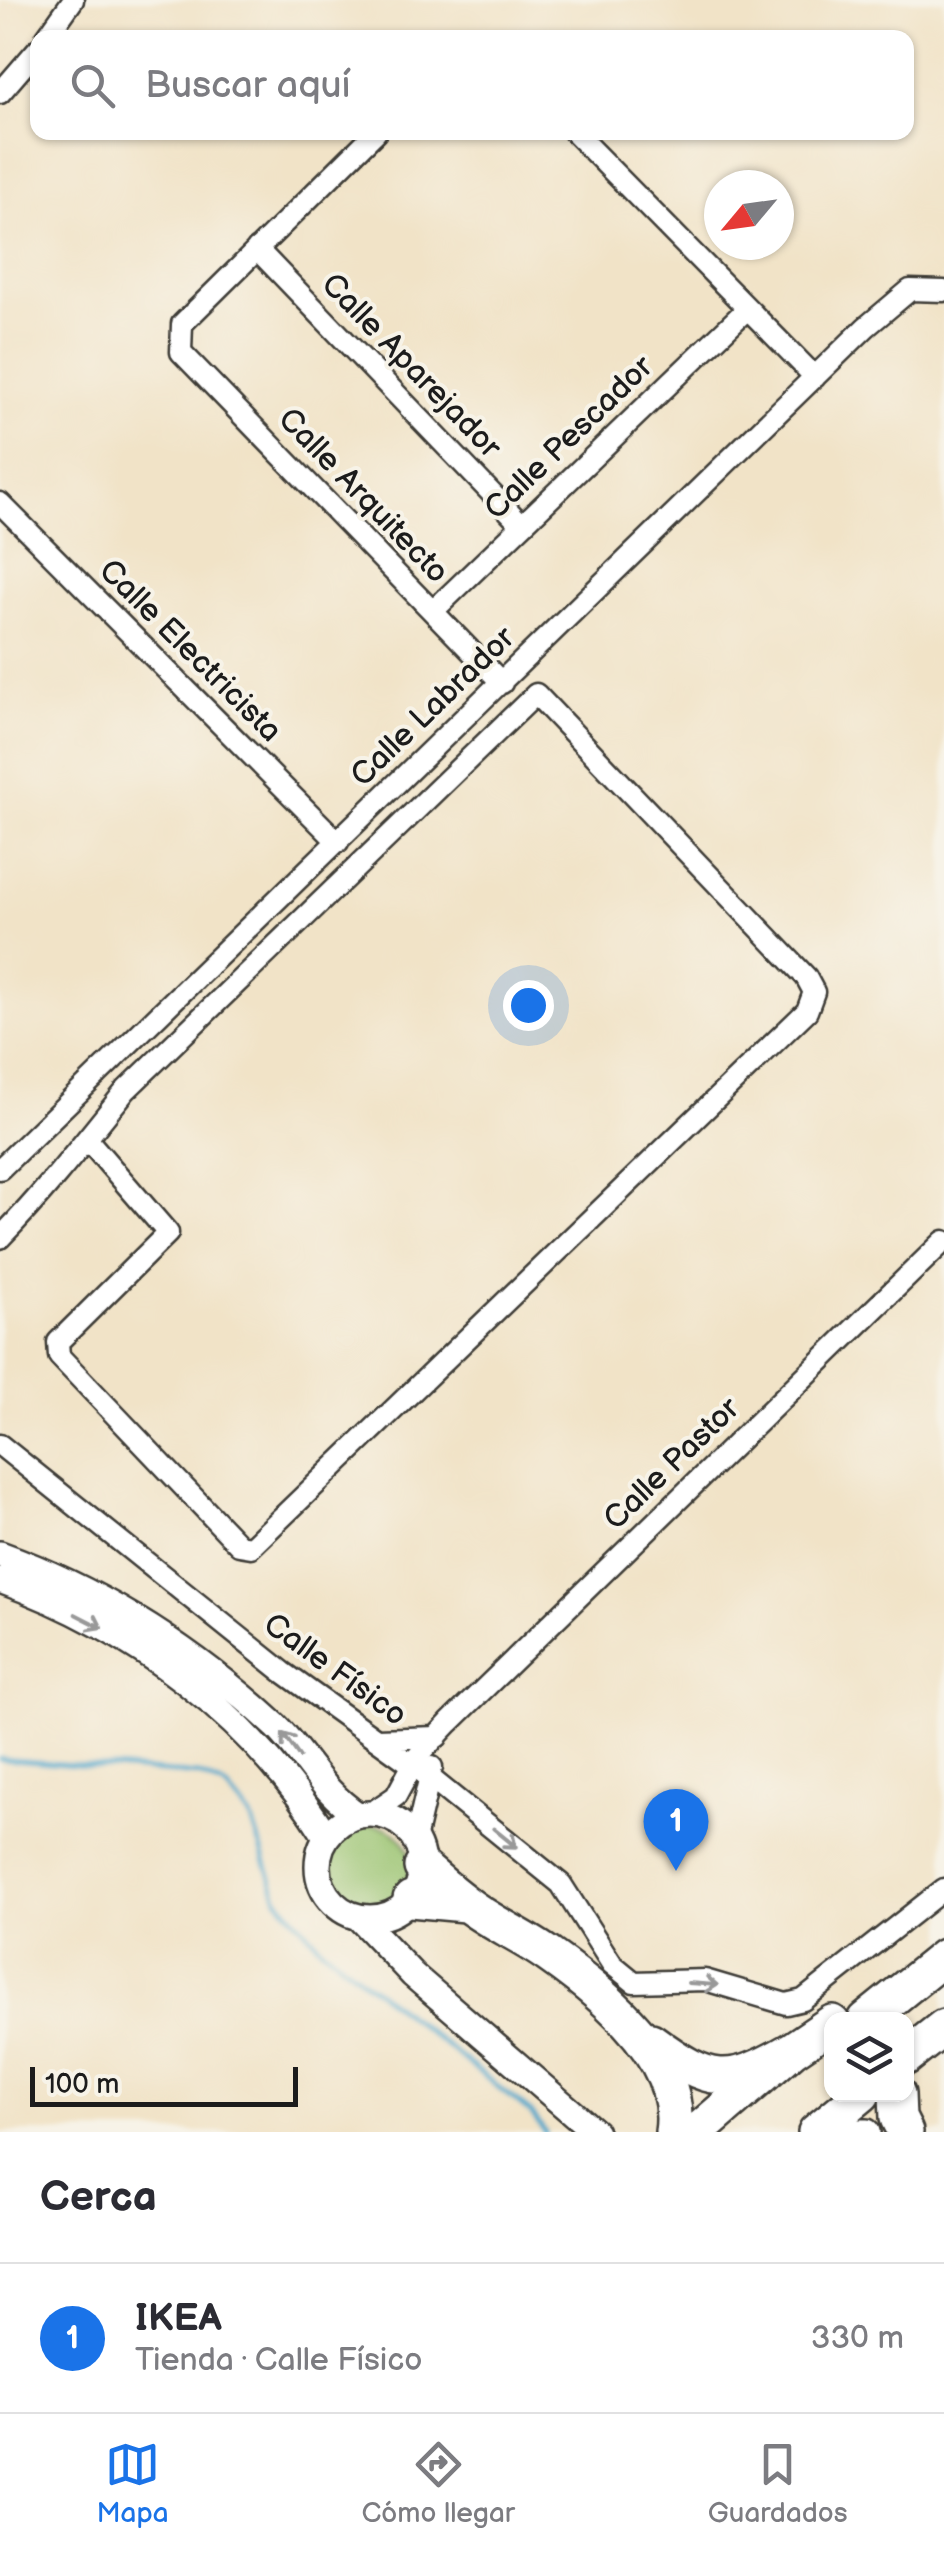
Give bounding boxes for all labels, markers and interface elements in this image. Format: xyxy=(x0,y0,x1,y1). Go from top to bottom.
search box xyxy=(30,30,914,140)
icon: search xyxy=(65,58,120,113)
text: Buscar aquí xyxy=(145,63,351,108)
north arrow xyxy=(704,170,794,260)
street label: Calle Aparejador xyxy=(313,265,510,467)
street label: Calle Pescador xyxy=(477,347,662,528)
street label: Calle Arquitecto xyxy=(269,400,457,592)
street label: Calle Electricista xyxy=(90,551,290,751)
street label: Calle Labrador xyxy=(343,619,524,795)
your location xyxy=(503,980,554,1031)
street label: Calle Pastor xyxy=(596,1389,748,1538)
street label: Calle Físico xyxy=(256,1605,414,1735)
one-way arrow xyxy=(73,1612,103,1631)
one-way arrow xyxy=(281,1732,302,1760)
pin: 1 xyxy=(644,1788,708,1871)
one-way arrow xyxy=(491,1827,517,1849)
one-way arrow xyxy=(686,1974,719,1993)
map controls xyxy=(824,2012,914,2102)
button: layers xyxy=(824,2012,914,2102)
scale bar xyxy=(30,2062,298,2106)
text: 100 m xyxy=(45,2068,119,2101)
text: Cerca xyxy=(40,2172,157,2223)
text: IKEA xyxy=(135,2296,222,2341)
text: 1 xyxy=(66,2319,79,2358)
text: 330 m xyxy=(811,2319,904,2358)
text: Tienda · Calle Físico xyxy=(135,2341,423,2380)
tab: Mapa xyxy=(96,2437,169,2530)
tab: Cómo llegar xyxy=(361,2437,515,2530)
tab: Guardados xyxy=(708,2437,848,2530)

